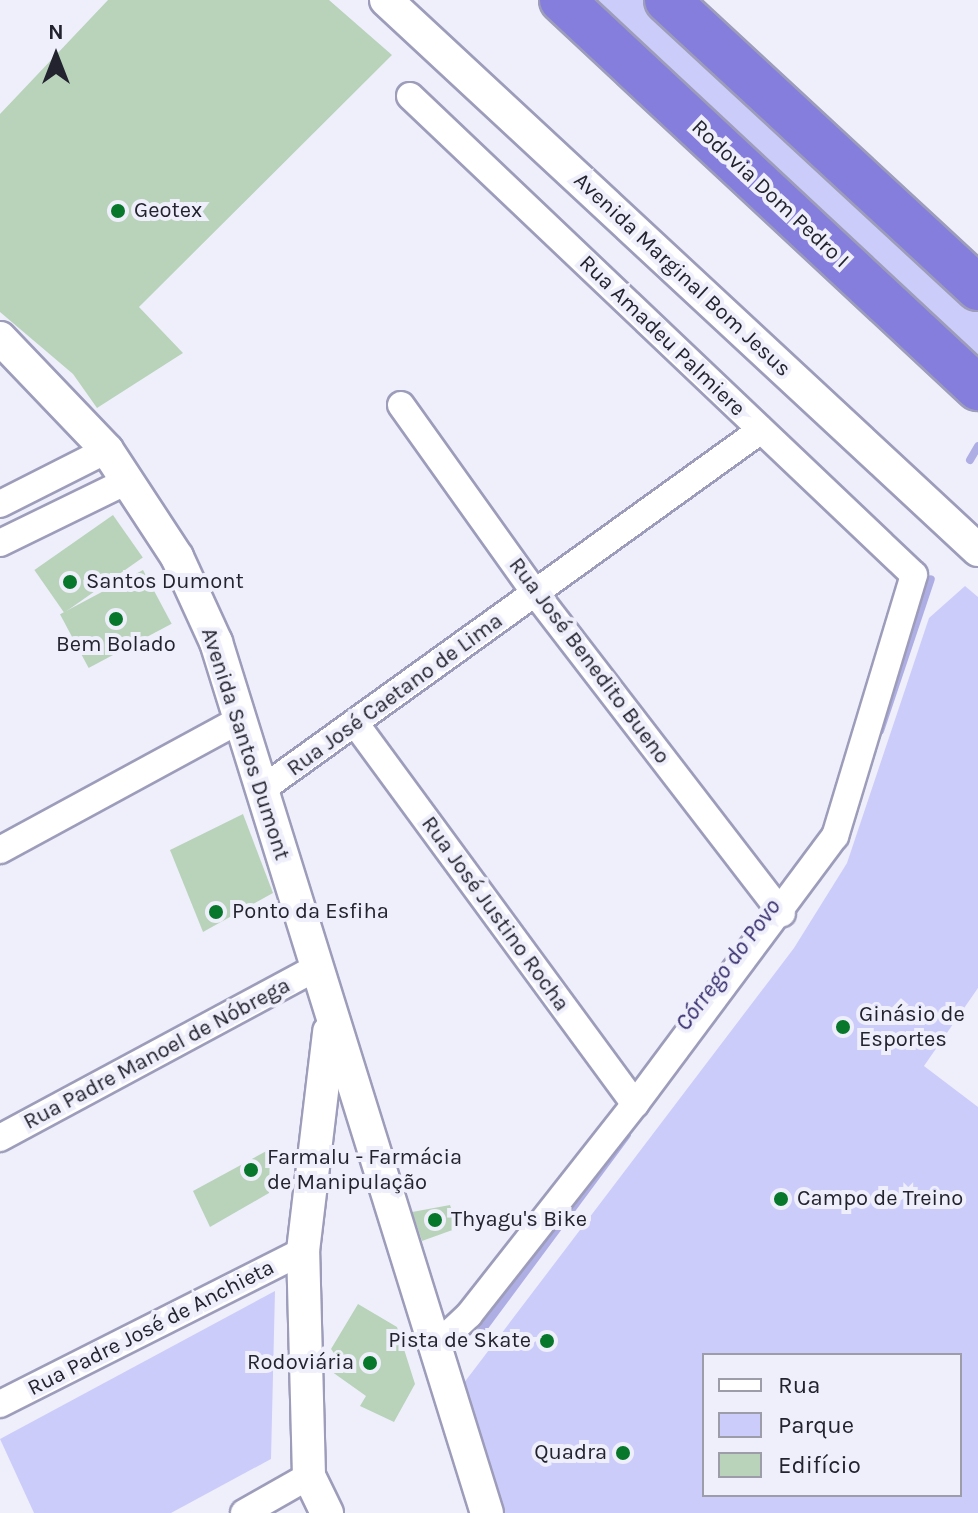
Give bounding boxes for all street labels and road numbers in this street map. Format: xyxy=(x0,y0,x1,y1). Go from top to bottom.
street label: Rodovia Dom Pedro I xyxy=(686,114,854,274)
street label: Avenida Marginal Bom Jesus xyxy=(568,168,796,382)
street label: Rua Amadeu Palmiere xyxy=(574,250,750,422)
street label: Rua José Benedito Bueno xyxy=(503,553,675,769)
street label: Rua José Caetano de Lima xyxy=(282,608,508,782)
street label: Avenida Santos Dumont xyxy=(195,625,295,863)
street label: Rua José Justino Rocha xyxy=(415,811,575,1017)
street label: Rua Padre Manoel de Nóbrega xyxy=(19,972,295,1136)
street label: Rua Padre José de Anchieta xyxy=(23,1254,279,1402)

